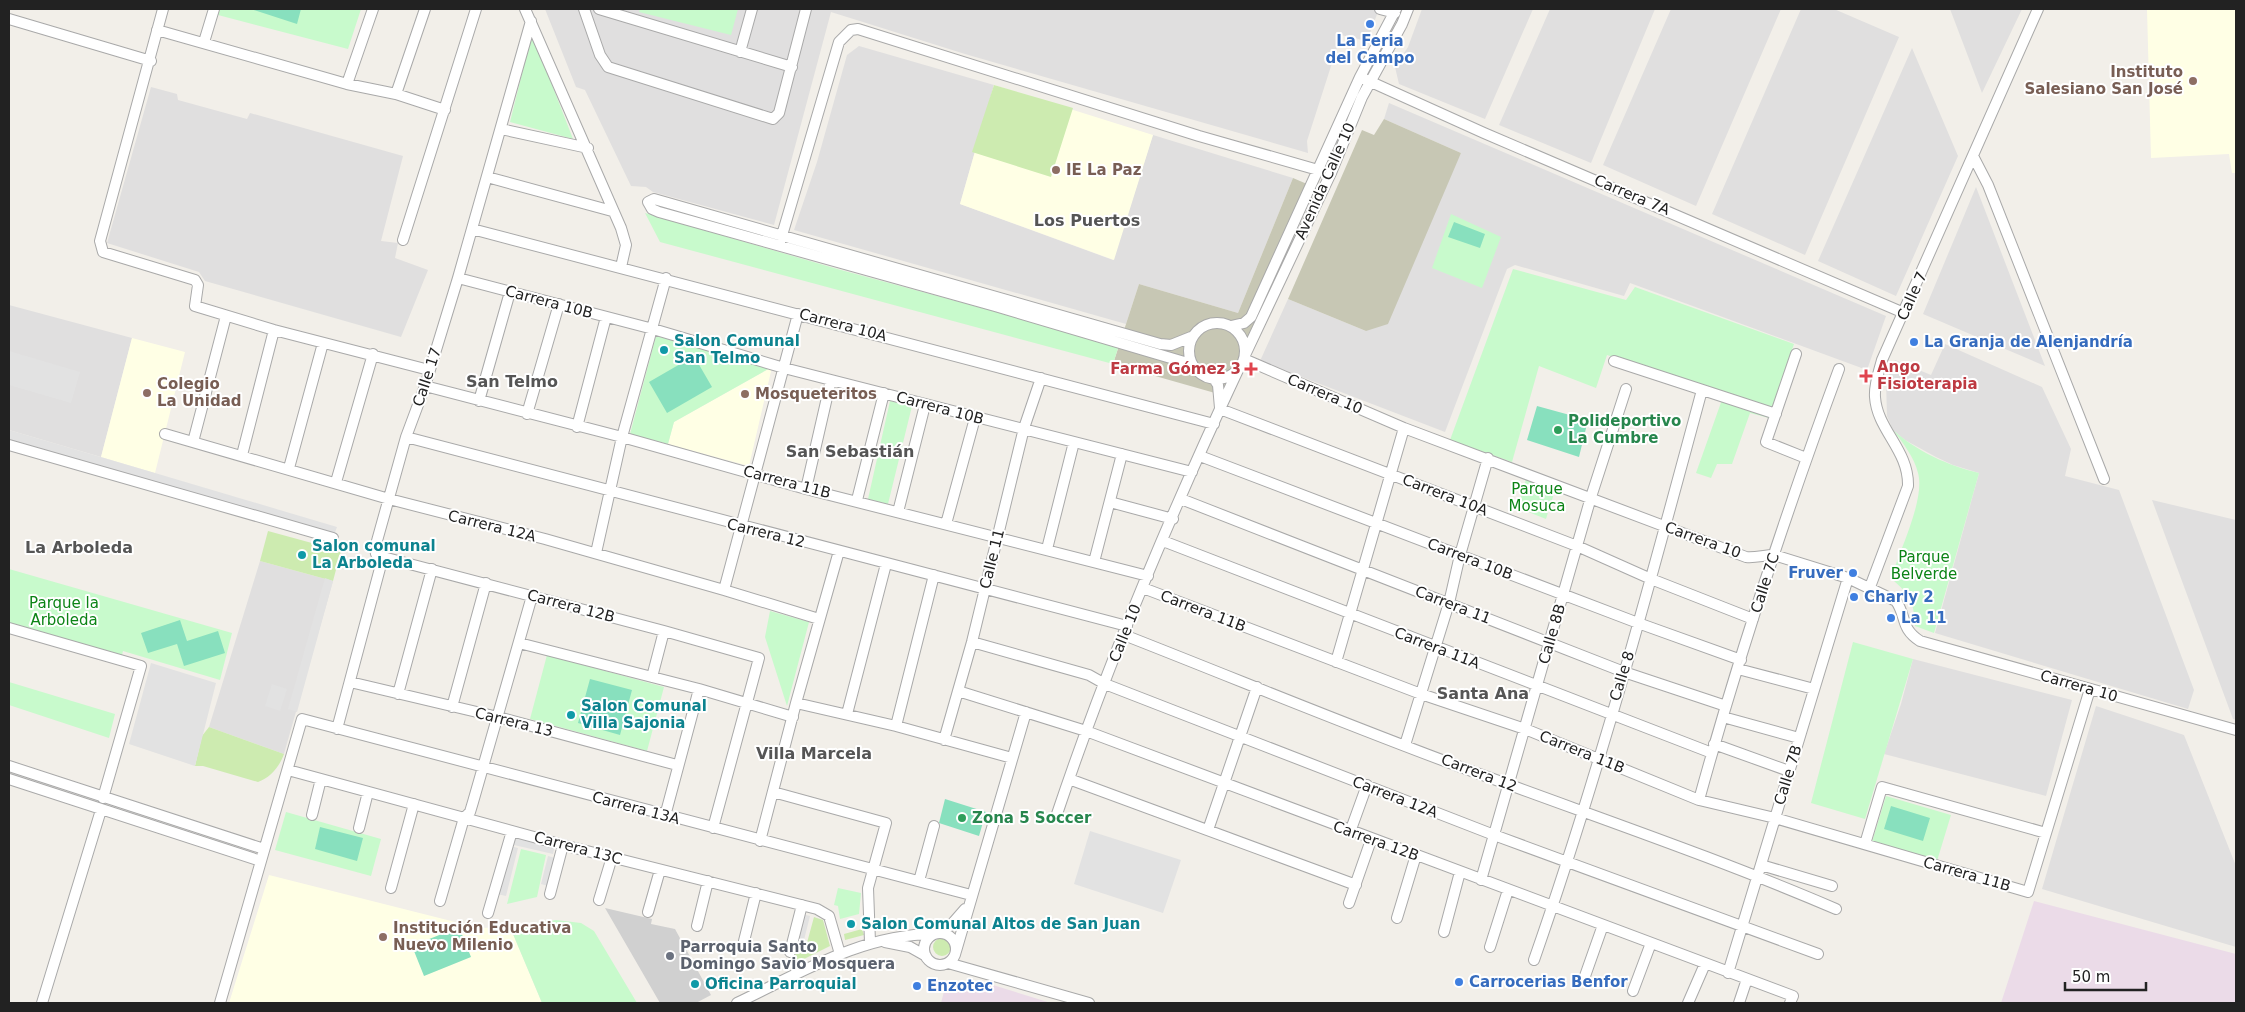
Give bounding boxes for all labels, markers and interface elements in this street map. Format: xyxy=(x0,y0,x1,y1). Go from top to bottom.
marker: La Feria del Campo xyxy=(1364,18,1376,30)
place label: La Feria del Campo xyxy=(1325,32,1415,67)
place label: Instituto Salesiano San José xyxy=(2025,63,2183,98)
marker: Instituto Salesiano San José xyxy=(2187,75,2199,87)
street label: Avenida Calle 10 xyxy=(1291,120,1359,242)
place label: IE La Paz xyxy=(1066,161,1142,179)
marker: IE La Paz xyxy=(1050,164,1062,176)
street label: Carrera 7A xyxy=(1591,171,1673,219)
district label: Los Puertos xyxy=(1034,211,1140,230)
street label: Calle 7 xyxy=(1893,269,1931,323)
street label: Carrera 10B xyxy=(503,282,595,322)
street label: Carrera 10A xyxy=(797,305,890,346)
place label: Salon Comunal San Telmo xyxy=(674,332,800,367)
place label: La Granja de Alenjandría xyxy=(1924,333,2133,351)
marker: La Granja de Alenjandría xyxy=(1908,336,1920,348)
marker: Salon Comunal San Telmo xyxy=(658,344,670,356)
street label: Calle 17 xyxy=(409,345,445,409)
place label: Ango Fisioterapia xyxy=(1877,358,1978,393)
place label: Farma Gómez 3 xyxy=(1110,360,1241,378)
marker: Farma Gómez 3 xyxy=(1245,363,1257,375)
marker: Ango Fisioterapia xyxy=(1859,369,1873,383)
street label: Carrera 10 xyxy=(1285,370,1365,418)
district label: San Telmo xyxy=(466,372,558,391)
place label: Colegio La Unidad xyxy=(157,375,242,410)
place label: Mosqueteritos xyxy=(755,385,877,403)
marker: Colegio La Unidad xyxy=(141,387,153,399)
marker: Mosqueteritos xyxy=(739,388,751,400)
street label: Carrera 10B xyxy=(894,388,986,428)
place label: Polideportivo La Cumbre xyxy=(1568,412,1681,447)
marker: Polideportivo La Cumbre xyxy=(1552,424,1564,436)
district label: San Sebastián xyxy=(786,442,914,461)
street label: Carrera 11B xyxy=(741,462,833,502)
street label: Carrera 10A xyxy=(1400,470,1491,520)
park label: Parque Mosuca xyxy=(1509,480,1565,515)
street label: Carrera 12A xyxy=(446,506,539,546)
street label: Carrera 12 xyxy=(725,515,807,551)
street label: Carrera 10 xyxy=(1662,518,1744,562)
street label: Calle 11 xyxy=(976,527,1008,591)
street label: Carrera 10B xyxy=(1425,534,1515,584)
place label: Salon comunal La Arboleda xyxy=(312,537,436,572)
district label: La Arboleda xyxy=(25,538,133,557)
park label: Parque Belverde xyxy=(1891,548,1957,583)
marker: Salon comunal La Arboleda xyxy=(296,549,308,561)
street label: Calle 7C xyxy=(1747,551,1783,615)
place label: Fruver xyxy=(1788,564,1844,582)
marker: Fruver xyxy=(1847,567,1859,579)
street label: Carrera 11 xyxy=(1412,582,1494,628)
street label: Carrera 12B xyxy=(525,586,617,626)
street label: Carrera 11B xyxy=(1158,586,1248,636)
place label: Charly 2 xyxy=(1864,588,1934,606)
marker: Charly 2 xyxy=(1848,591,1860,603)
park label: Parque la Arboleda xyxy=(29,594,99,629)
street label: Calle 10 xyxy=(1105,601,1145,665)
street label: Calle 8B xyxy=(1535,602,1569,666)
place label: La 11 xyxy=(1901,609,1947,627)
marker: La 11 xyxy=(1885,612,1897,624)
street label: Carrera 11A xyxy=(1392,623,1483,673)
street label: Calle 8 xyxy=(1606,649,1638,703)
street label: Carrera 10 xyxy=(2038,666,2120,706)
district label: Santa Ana xyxy=(1437,684,1529,703)
place label: Salon Comunal Villa Sajonia xyxy=(581,697,707,732)
street label: Carrera 13 xyxy=(473,704,555,740)
marker: Salon Comunal Villa Sajonia xyxy=(565,709,577,721)
street label: Carrera 11B xyxy=(1537,727,1627,777)
street label: Calle 7B xyxy=(1770,743,1806,807)
district label: Villa Marcela xyxy=(756,744,872,763)
street label: Carrera 12 xyxy=(1438,750,1520,796)
street label: Carrera 12A xyxy=(1350,772,1441,822)
street label: Carrera 13A xyxy=(590,788,683,829)
place label: Zona 5 Soccer xyxy=(972,809,1092,827)
marker: Zona 5 Soccer xyxy=(956,812,968,824)
street label: Carrera 12B xyxy=(1331,817,1421,865)
street label: Carrera 13C xyxy=(532,828,624,868)
street label: Carrera 11B xyxy=(1921,853,2013,895)
place label: Salon Comunal Altos de San Juan xyxy=(861,915,1140,933)
marker: Salon Comunal Altos de San Juan xyxy=(845,918,857,930)
place label: Institución Educativa Nuevo Milenio xyxy=(393,919,571,954)
marker: Institución Educativa Nuevo Milenio xyxy=(377,931,389,943)
place label: Parroquia Santo Domingo Savio Mosquera xyxy=(680,938,895,973)
marker: Parroquia Santo Domingo Savio Mosquera xyxy=(664,950,676,962)
scale bar xyxy=(2065,960,2146,992)
text: 50 m xyxy=(2072,968,2110,986)
place label: Carrocerias Benfor xyxy=(1469,973,1628,991)
place label: Oficina Parroquial xyxy=(705,975,857,993)
marker: Carrocerias Benfor xyxy=(1453,976,1465,988)
place label: Enzotec xyxy=(927,977,993,995)
marker: Oficina Parroquial xyxy=(689,978,701,990)
marker: Enzotec xyxy=(911,980,923,992)

